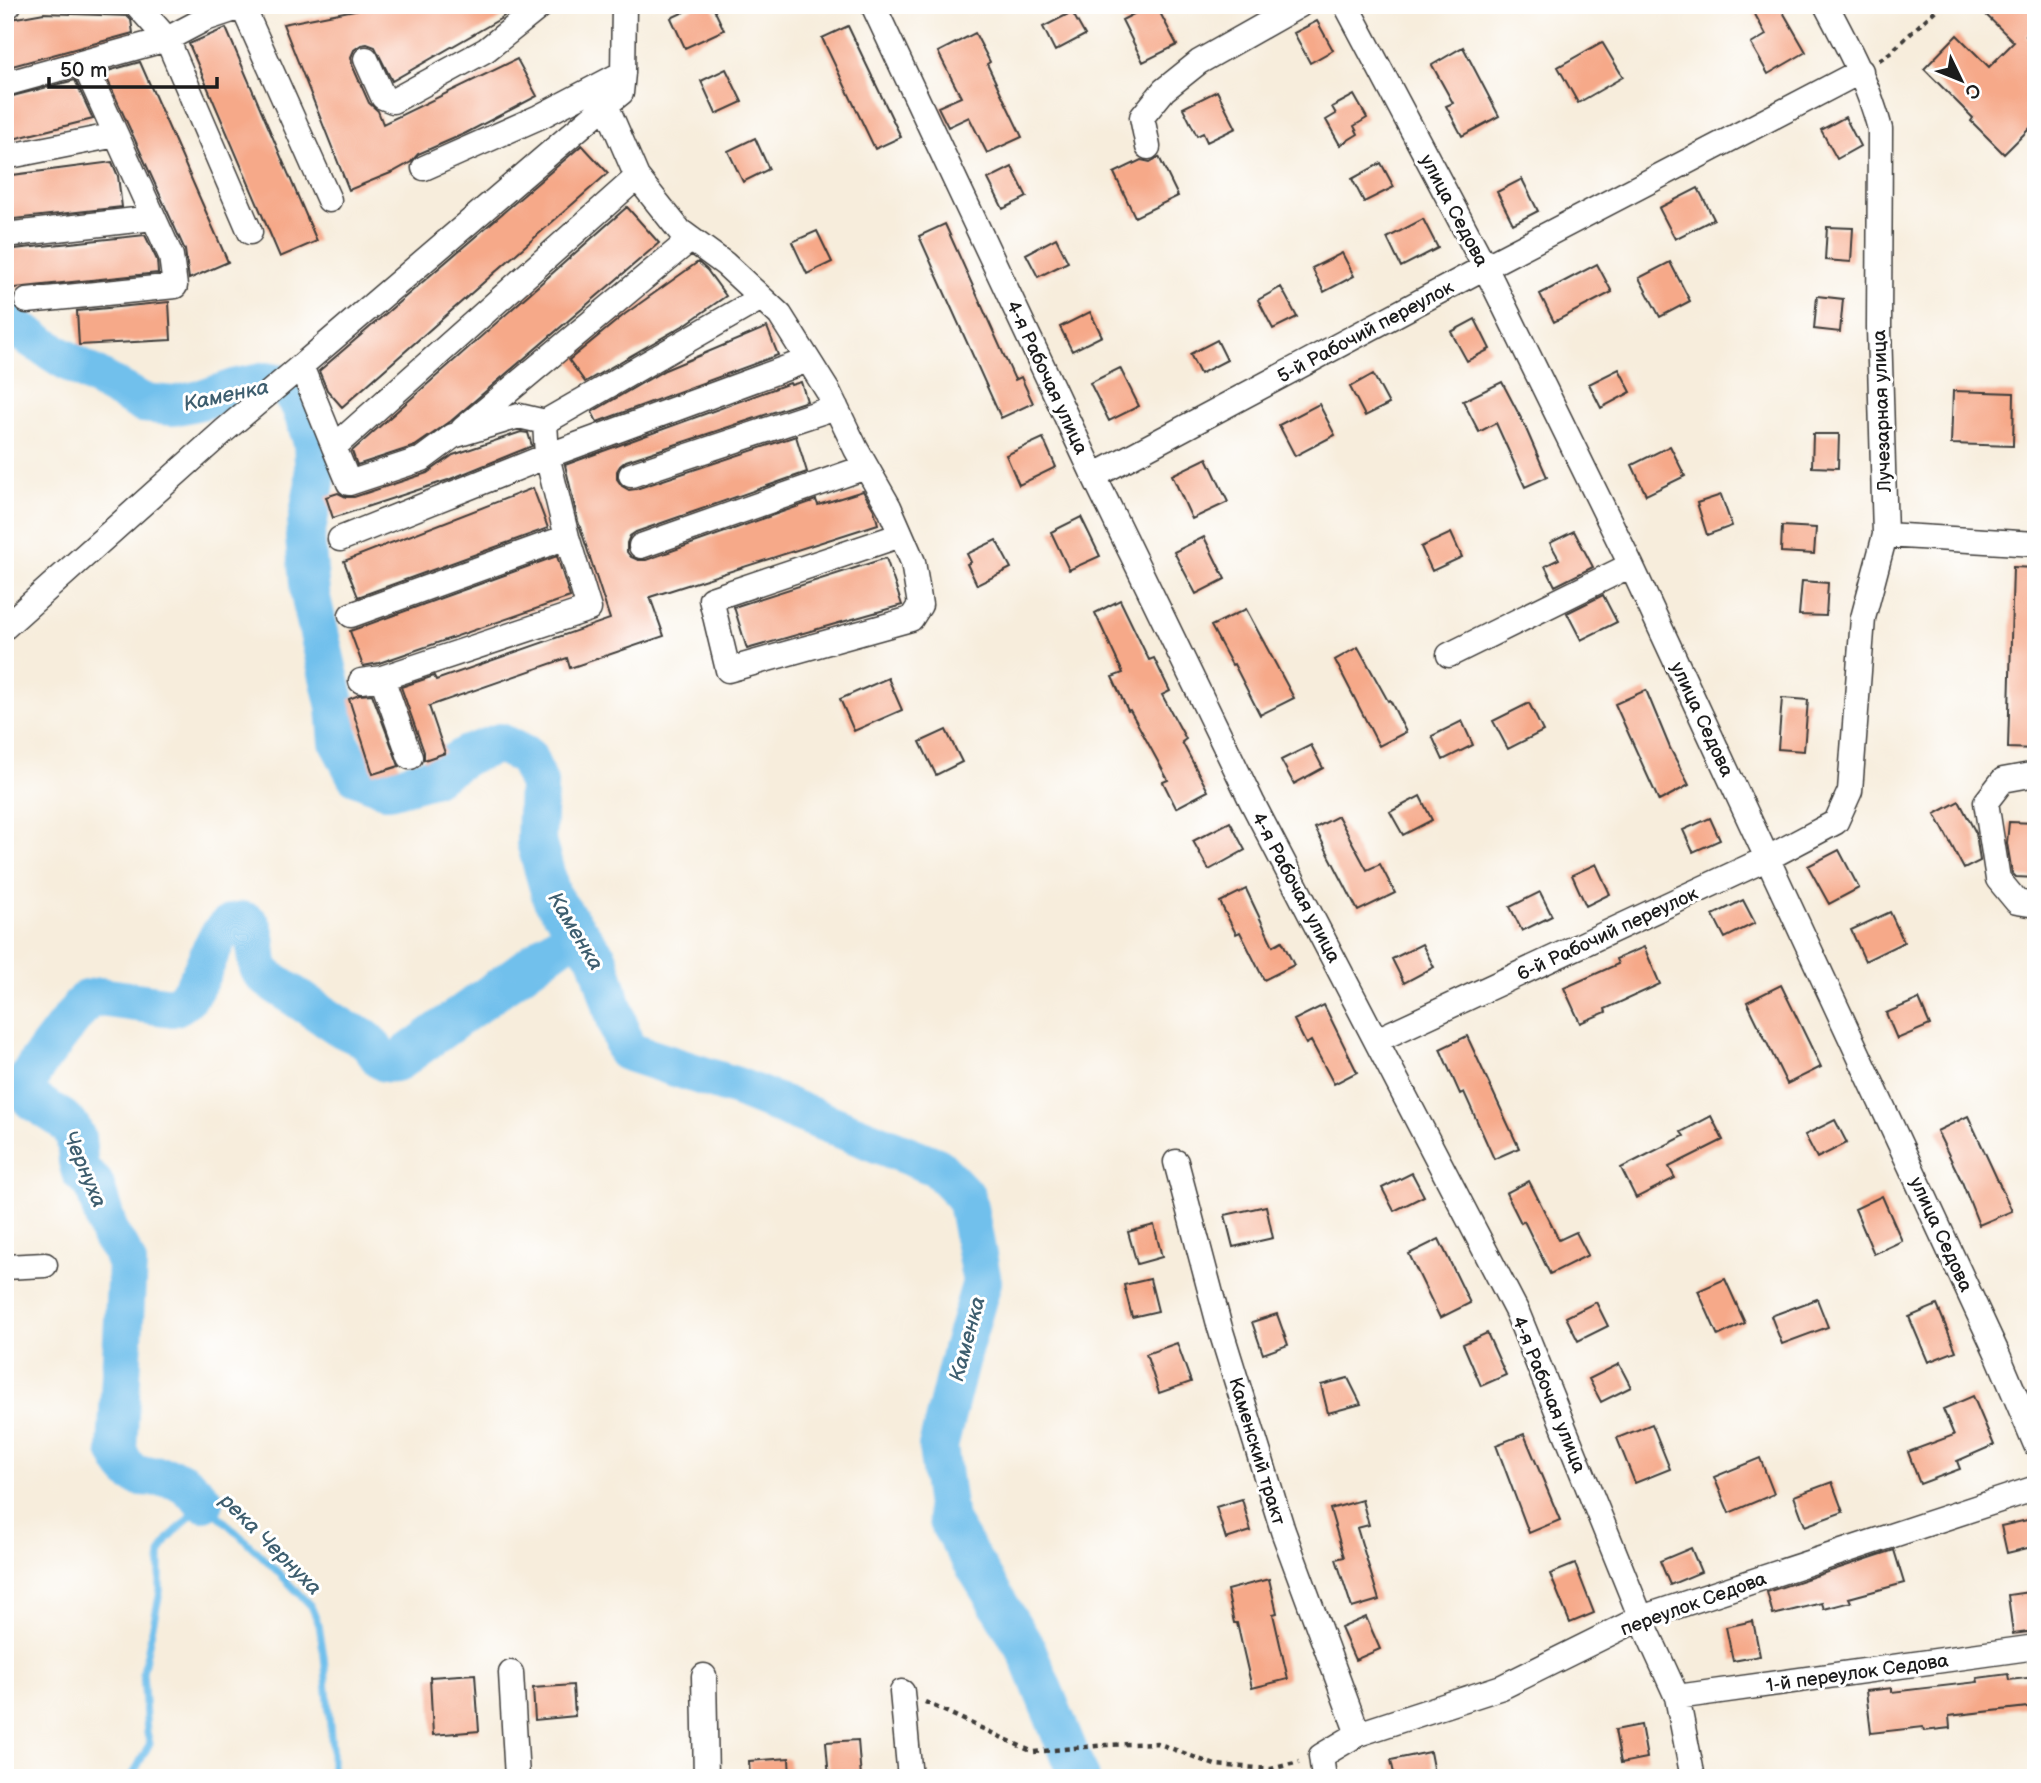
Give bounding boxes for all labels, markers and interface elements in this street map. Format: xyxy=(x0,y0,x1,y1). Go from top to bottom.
scale bar xyxy=(49,46,217,90)
north arrow xyxy=(1926,46,1996,116)
text: 50 m xyxy=(60,58,107,83)
text: С xyxy=(1959,78,1985,103)
street label: улица Седова xyxy=(1414,151,1493,271)
street label: 5-й Рабочий переулок xyxy=(1274,276,1458,389)
street label: 4-я Рабочая улица xyxy=(1001,297,1092,458)
street label: Лучезарная улица xyxy=(1868,329,1897,494)
water label: Каменка xyxy=(181,374,271,417)
street label: улица Седова xyxy=(1665,659,1738,781)
street label: 4-я Рабочая улица xyxy=(1246,809,1345,967)
street label: 6-й Рабочий переулок xyxy=(1514,882,1702,986)
water label: Каменка xyxy=(542,888,609,975)
water label: Чернуха xyxy=(57,1127,112,1211)
street label: улица Седова xyxy=(1904,1174,1977,1296)
water label: Каменка xyxy=(944,1294,991,1384)
street label: 4-я Рабочая улица xyxy=(1507,1313,1591,1476)
street label: Каменский тракт xyxy=(1223,1375,1290,1528)
water label: река Чернуха xyxy=(214,1487,327,1601)
street label: переулок Седова xyxy=(1617,1567,1770,1641)
street label: 1-й переулок Седова xyxy=(1765,1649,1950,1698)

